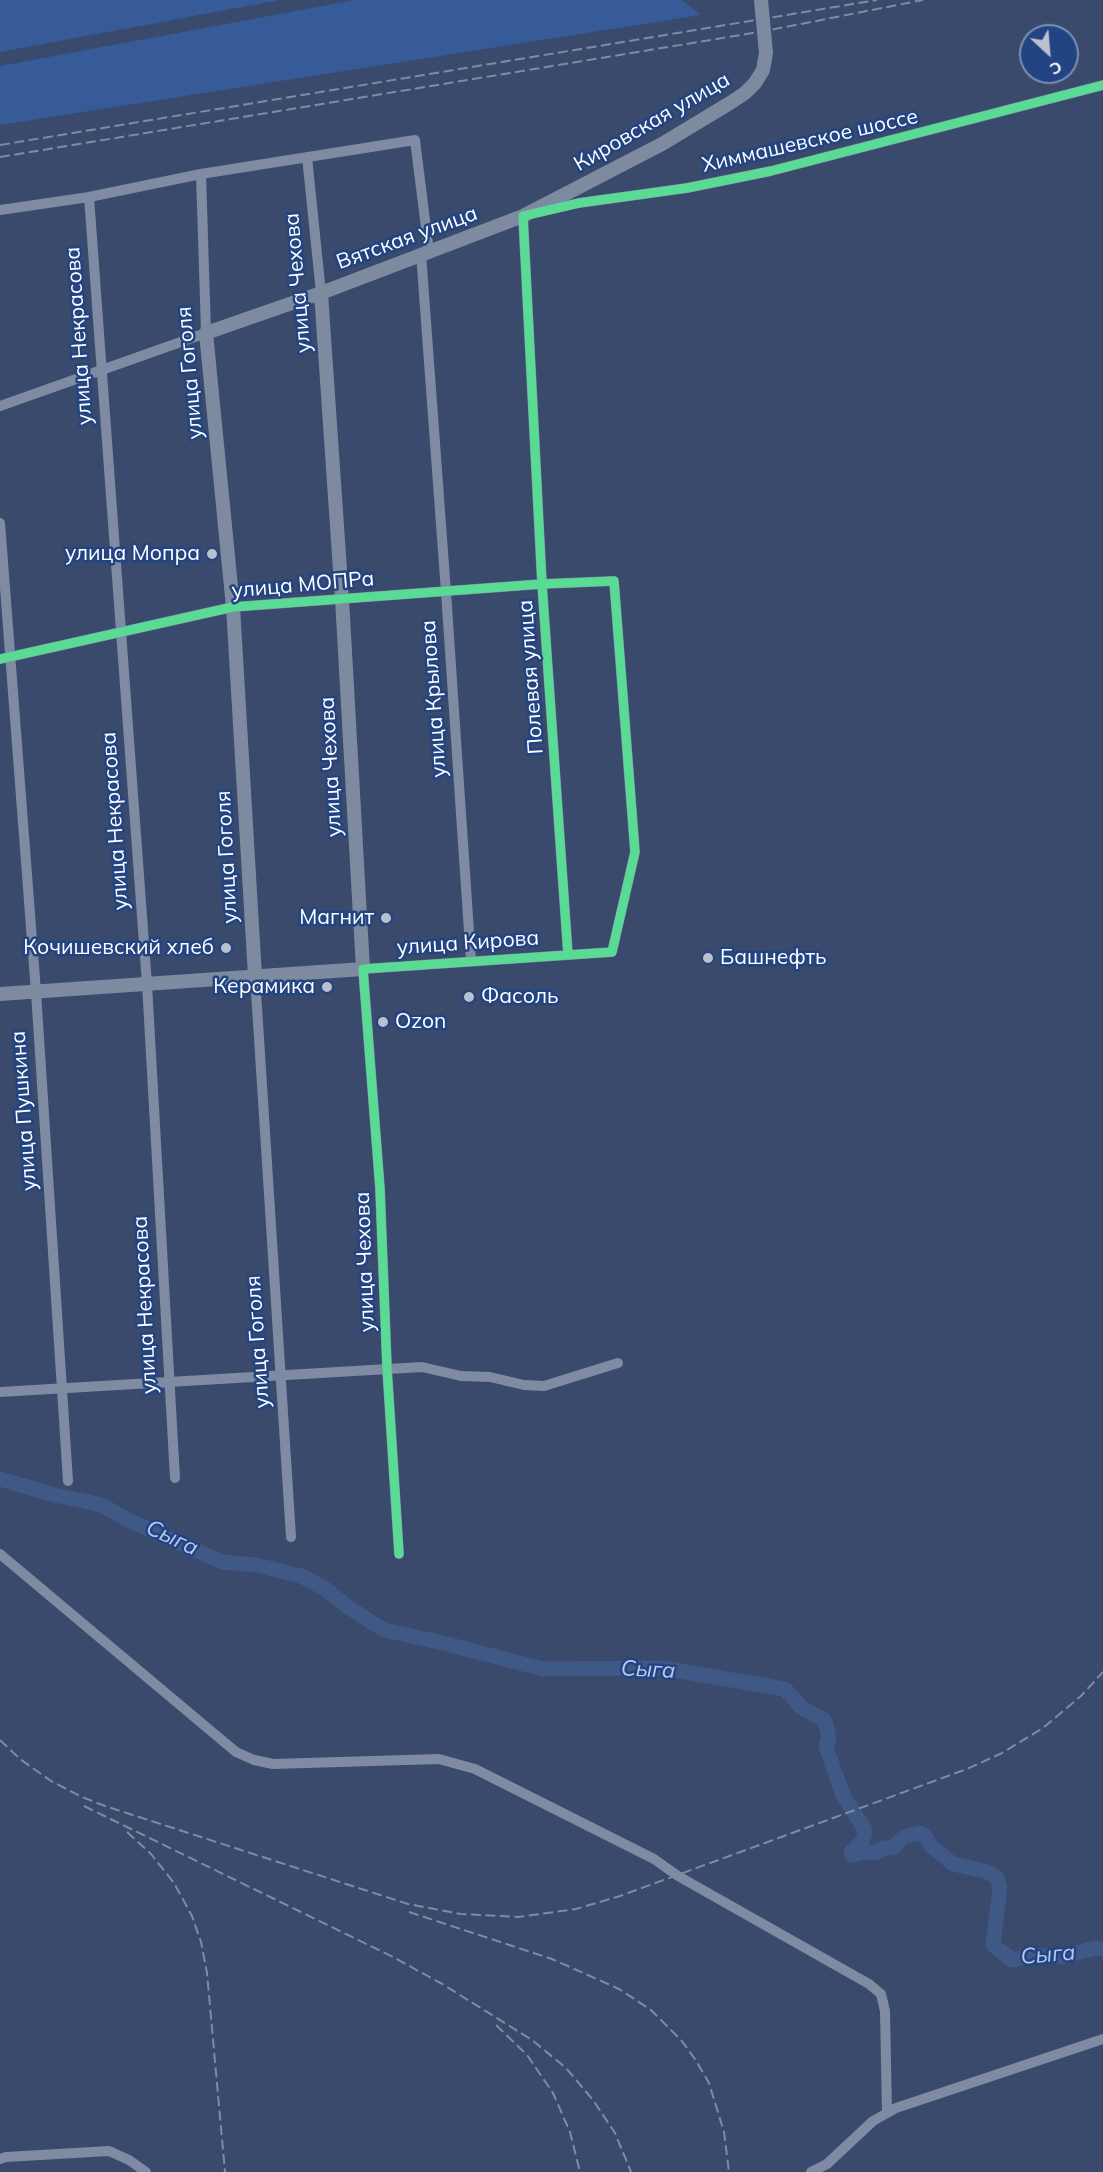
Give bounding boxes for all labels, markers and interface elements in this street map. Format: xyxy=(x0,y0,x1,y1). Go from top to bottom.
north arrow xyxy=(1019,24,1079,84)
text: С xyxy=(1047,57,1065,80)
street label: Кировская улица xyxy=(570,67,734,177)
street label: Химмашевское шоссе xyxy=(699,104,921,178)
street label: Вятская улица xyxy=(333,201,481,275)
street label: улица Чехова xyxy=(279,212,317,354)
street label: улица Некрасова xyxy=(60,246,98,426)
street label: улица Гоголя xyxy=(172,306,208,440)
place label: улица Мопра xyxy=(65,541,200,567)
marker: улица Мопра xyxy=(205,547,219,561)
street label: улица МОПРа xyxy=(231,566,375,604)
street label: Полевая улица xyxy=(513,599,549,755)
street label: улица Крылова xyxy=(416,619,452,779)
street label: улица Чехова xyxy=(315,696,347,838)
street label: улица Некрасова xyxy=(96,731,134,911)
street label: улица Гоголя xyxy=(211,790,243,924)
place label: Магнит xyxy=(299,905,374,931)
marker: Магнит xyxy=(379,911,393,925)
street label: улица Кирова xyxy=(396,925,540,961)
place label: Кочишевский хлеб xyxy=(23,935,214,961)
marker: Кочишевский хлеб xyxy=(219,941,233,955)
place label: Башнефть xyxy=(720,945,827,971)
marker: Башнефть xyxy=(701,951,715,965)
place label: Керамика xyxy=(213,974,315,1000)
marker: Керамика xyxy=(320,980,334,994)
place label: Фасоль xyxy=(481,984,558,1010)
marker: Фасоль xyxy=(462,990,476,1004)
place label: Ozon xyxy=(395,1009,446,1035)
marker: Ozon xyxy=(376,1015,390,1029)
street label: улица Пушкина xyxy=(6,1030,42,1192)
street label: улица Чехова xyxy=(350,1191,380,1333)
street label: улица Некрасова xyxy=(128,1215,162,1395)
street label: улица Гоголя xyxy=(241,1275,275,1409)
water label: Сыга xyxy=(142,1514,202,1562)
water label: Сыга xyxy=(620,1655,676,1685)
water label: Сыга xyxy=(1020,1939,1076,1971)

